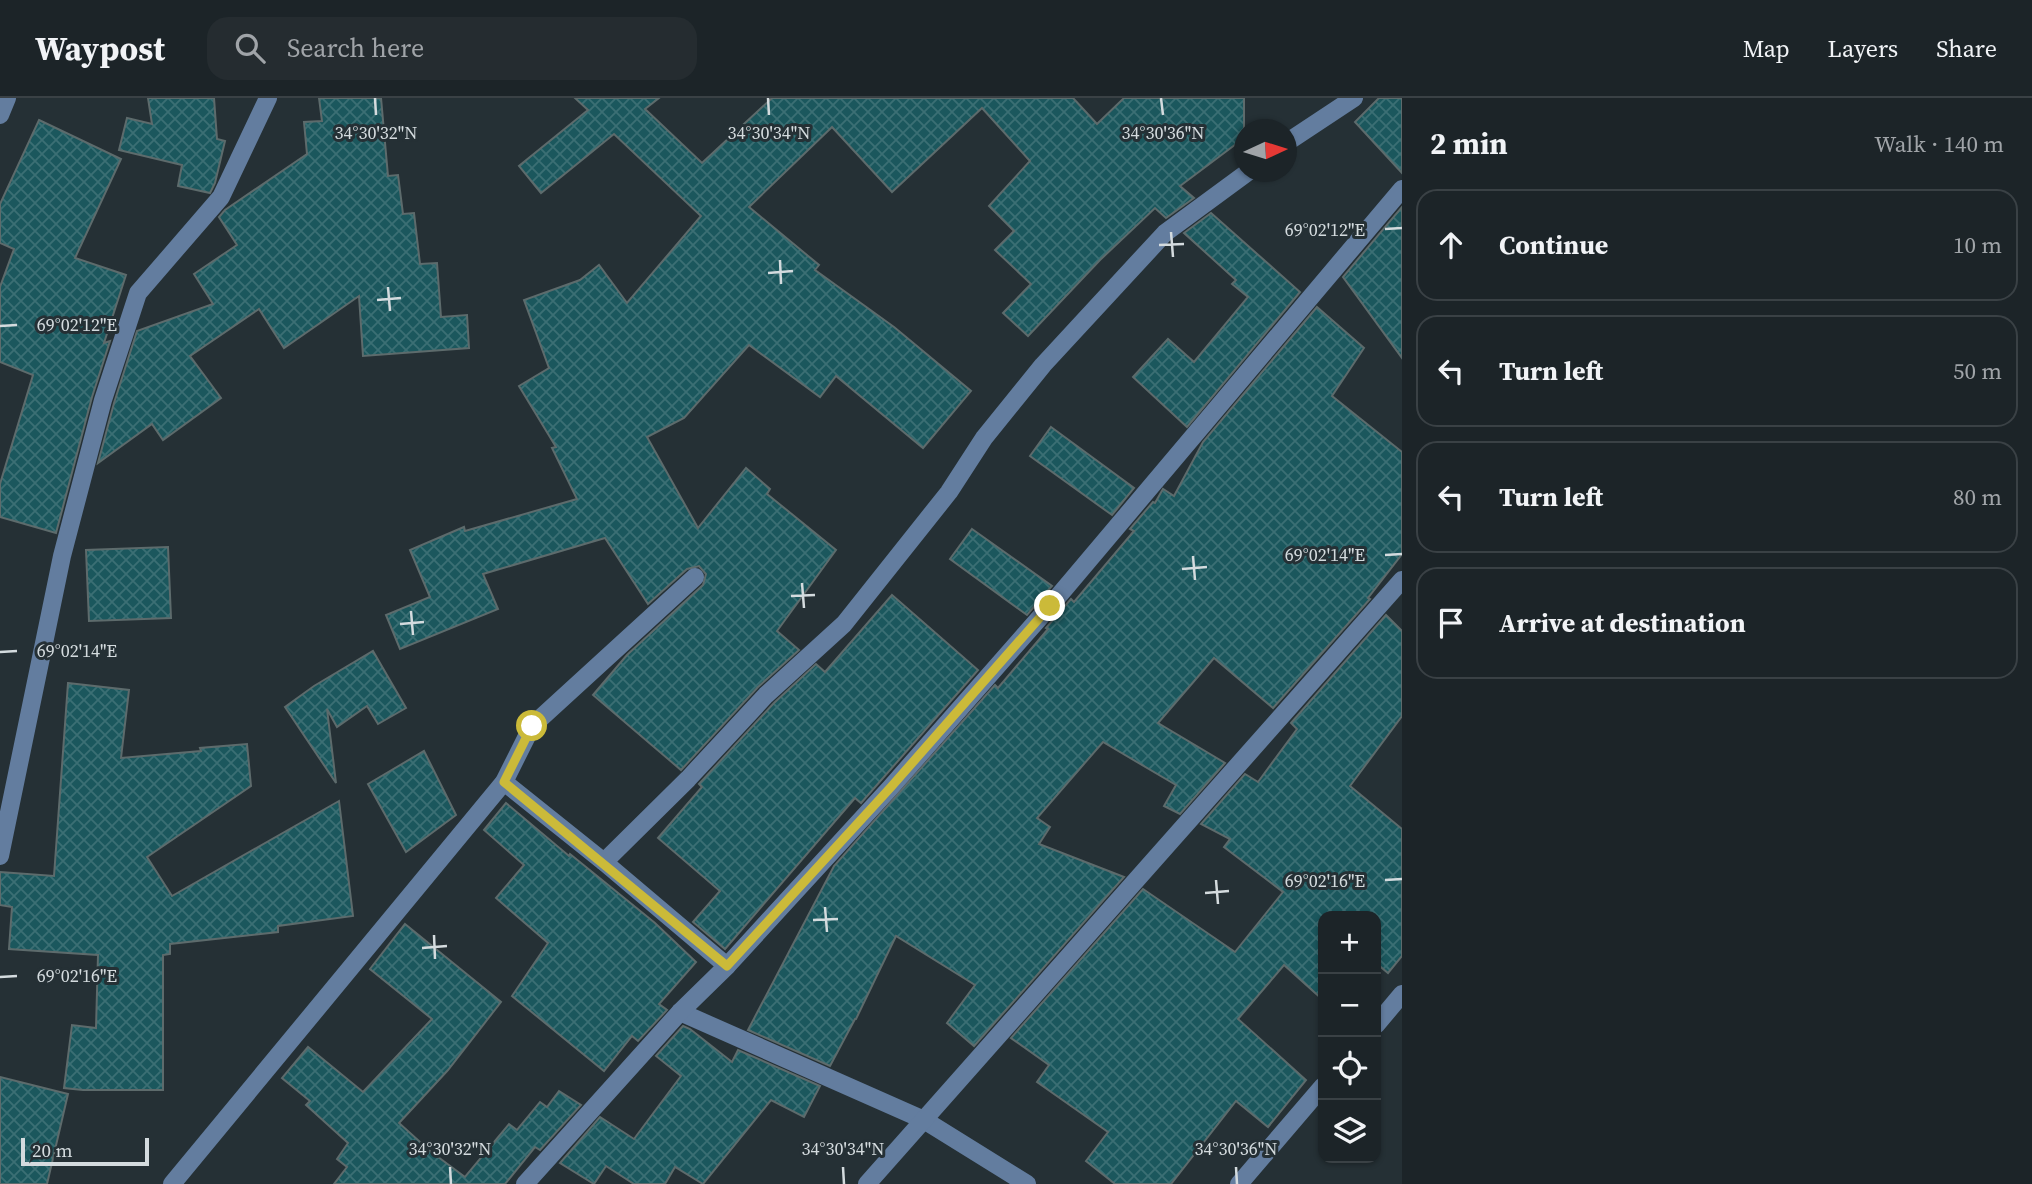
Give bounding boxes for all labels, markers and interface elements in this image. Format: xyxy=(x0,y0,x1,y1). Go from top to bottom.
search box xyxy=(207,17,697,80)
text: Waypost xyxy=(35,26,165,71)
icon: search xyxy=(231,29,269,67)
text: Search here xyxy=(287,30,424,66)
text: Map xyxy=(1743,32,1790,65)
text: Layers xyxy=(1828,32,1898,65)
text: Share xyxy=(1936,32,1997,65)
north arrow xyxy=(1234,119,1297,182)
text: 34°30'32"N xyxy=(335,120,417,145)
text: 34°30'34"N xyxy=(728,120,810,145)
text: 34°30'36"N xyxy=(1122,120,1204,145)
text: 2 min xyxy=(1430,123,1508,164)
text: Walk · 140 m xyxy=(1874,128,2004,160)
text: 69°02'12"E xyxy=(1285,217,1365,242)
icon: ahead xyxy=(1432,226,1470,264)
text: Continue xyxy=(1499,227,1608,263)
text: 10 m xyxy=(1953,229,2002,261)
text: 69°02'12"E xyxy=(37,312,117,337)
icon: left xyxy=(1432,352,1470,390)
text: Turn left xyxy=(1499,353,1603,389)
text: 50 m xyxy=(1953,355,2002,387)
icon: left xyxy=(1432,478,1470,516)
text: Turn left xyxy=(1499,479,1603,515)
text: 80 m xyxy=(1953,481,2002,513)
text: 69°02'14"E xyxy=(1285,542,1365,567)
route end xyxy=(1034,590,1065,621)
icon: arrive xyxy=(1432,604,1470,642)
text: Arrive at destination xyxy=(1499,605,1746,641)
text: 69°02'14"E xyxy=(37,638,117,663)
route start xyxy=(516,710,547,741)
text: 69°02'16"E xyxy=(1285,868,1365,893)
map controls xyxy=(1318,911,1381,1163)
button: + xyxy=(1318,911,1381,974)
text: 69°02'16"E xyxy=(37,963,117,988)
button: − xyxy=(1318,974,1381,1037)
button: locate xyxy=(1318,1037,1381,1100)
button: layers xyxy=(1318,1100,1381,1163)
scale bar xyxy=(21,1135,149,1167)
text: 34°30'32"N xyxy=(409,1136,491,1161)
text: 34°30'34"N xyxy=(802,1136,884,1161)
text: 34°30'36"N xyxy=(1195,1136,1277,1161)
text: 20 m xyxy=(32,1137,73,1163)

